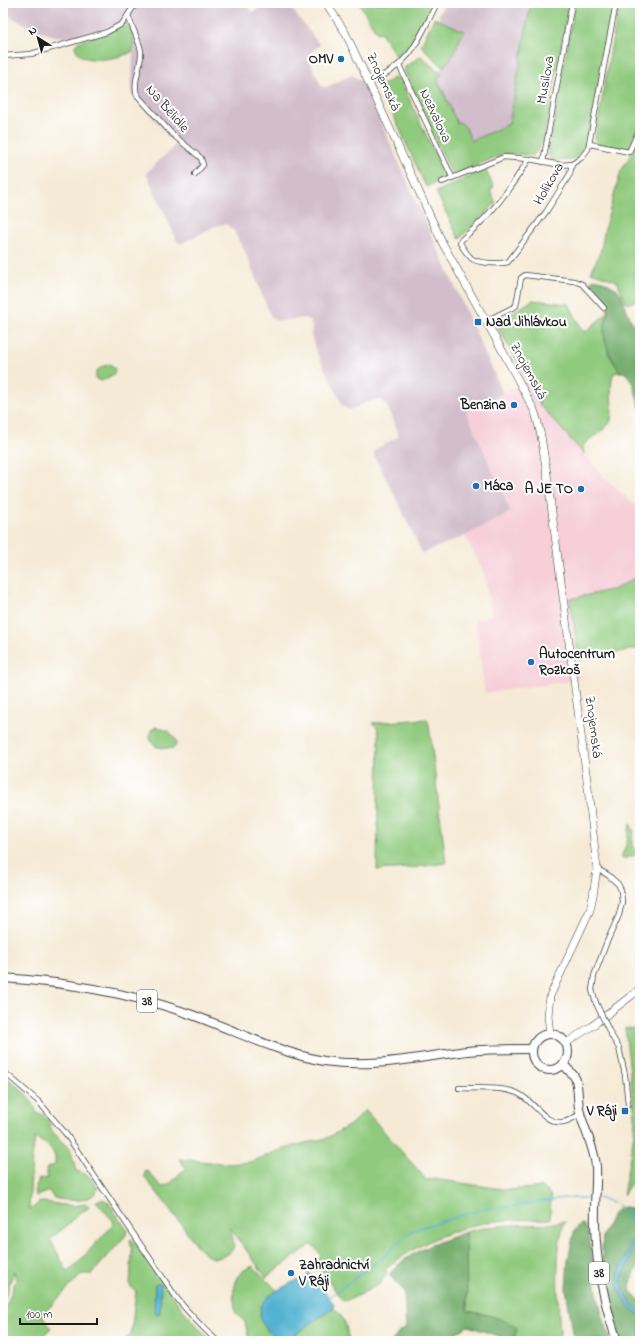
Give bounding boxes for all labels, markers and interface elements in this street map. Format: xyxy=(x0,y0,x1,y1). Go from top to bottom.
north arrow xyxy=(18,18,58,58)
text: N xyxy=(25,22,40,39)
place label: OMV xyxy=(309,49,333,70)
street label: Znojemská xyxy=(360,49,406,115)
marker: OMV xyxy=(336,54,346,64)
street label: Musilova xyxy=(531,54,561,106)
street label: Na Bělidle xyxy=(140,80,194,138)
street label: Nezvalova xyxy=(413,86,457,146)
street label: Holíkova xyxy=(528,159,570,209)
place label: Nad Jihlávkou xyxy=(486,312,567,333)
marker: Nad Jihlávkou xyxy=(473,317,483,327)
street label: Znojemská xyxy=(504,339,552,403)
place label: Benzina xyxy=(460,395,506,416)
marker: Benzina xyxy=(509,400,519,410)
place label: Máca xyxy=(484,476,514,497)
place label: A JE TO xyxy=(525,479,573,500)
marker: Máca xyxy=(471,481,481,491)
marker: A JE TO xyxy=(576,484,586,494)
place label: Autocentrum Rozkoš xyxy=(538,644,615,681)
marker: Autocentrum Rozkoš xyxy=(526,657,536,667)
street label: Znojemská xyxy=(579,695,607,759)
road number: 38 xyxy=(137,990,157,1012)
place label: V Ráji xyxy=(586,1101,617,1122)
marker: V Ráji xyxy=(620,1106,630,1116)
place label: Zahradnictví V Ráji xyxy=(298,1255,370,1292)
road number: 38 xyxy=(589,1262,609,1284)
marker: Zahradnictví V Ráji xyxy=(286,1268,296,1278)
scale bar xyxy=(20,1300,97,1326)
text: 100 m xyxy=(26,1306,53,1324)

